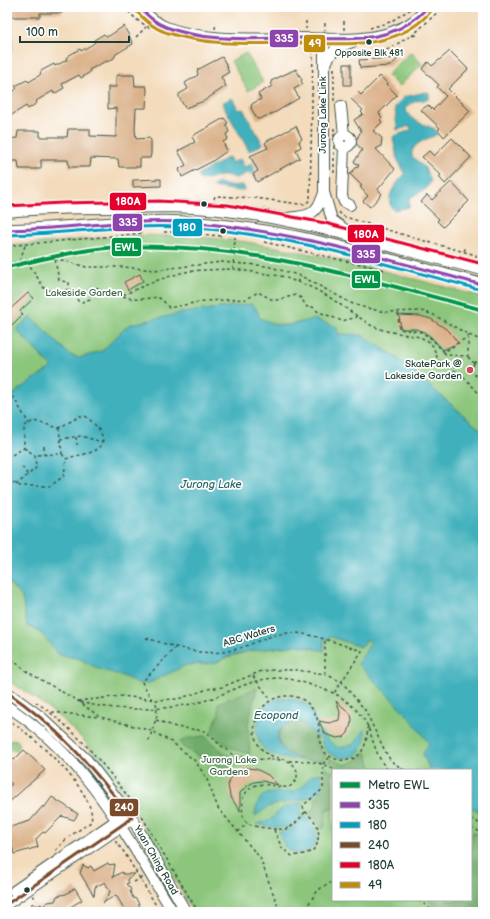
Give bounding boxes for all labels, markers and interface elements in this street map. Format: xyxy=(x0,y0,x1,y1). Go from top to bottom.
scale bar xyxy=(20,18,129,44)
text: 100 m xyxy=(26,25,58,40)
line badge: 335 xyxy=(269,29,299,48)
text: 335 xyxy=(274,32,294,45)
line badge: 49 xyxy=(303,34,326,53)
text: 49 xyxy=(309,37,321,50)
marker: Opposite Blk 481 xyxy=(364,37,374,47)
place label: Opposite Blk 481 xyxy=(335,48,403,59)
street label: Jurong Lake Link xyxy=(317,76,329,154)
line badge: 180A xyxy=(109,192,147,211)
text: 180A xyxy=(116,195,141,208)
unlabelled marker xyxy=(199,199,209,209)
line badge: 335 xyxy=(112,213,143,232)
text: 335 xyxy=(118,216,138,229)
line badge: 180 xyxy=(172,218,203,237)
text: 180 xyxy=(178,221,196,234)
line badge: 180A xyxy=(347,224,385,243)
unlabelled marker xyxy=(218,226,228,236)
text: 180A xyxy=(354,228,379,241)
line badge: EWL xyxy=(111,237,142,257)
text: EWL xyxy=(114,241,138,254)
line badge: 335 xyxy=(351,244,381,264)
text: 335 xyxy=(356,248,376,261)
line badge: EWL xyxy=(351,270,381,289)
text: EWL xyxy=(354,273,378,286)
park label: Lakeside Garden xyxy=(45,287,123,299)
place label: SkatePark @ Lakeside Garden xyxy=(385,358,462,382)
marker: SkatePark @ Lakeside Garden xyxy=(465,365,475,375)
water label: Jurong Lake xyxy=(179,478,242,491)
street label: ABC Waters xyxy=(222,622,277,650)
water label: Ecopond xyxy=(254,709,299,722)
park label: Jurong Lake Gardens xyxy=(201,754,257,778)
legend xyxy=(332,769,472,901)
text: Metro EWL xyxy=(368,778,429,793)
line badge: 240 xyxy=(109,798,139,817)
text: 335 xyxy=(368,798,390,813)
text: 240 xyxy=(114,801,134,814)
text: 180 xyxy=(368,818,387,833)
street label: Yuan Ching Road xyxy=(131,822,181,897)
text: 240 xyxy=(368,838,389,853)
text: 180A xyxy=(368,858,395,873)
text: 49 xyxy=(368,878,382,893)
unlabelled marker xyxy=(22,885,32,895)

